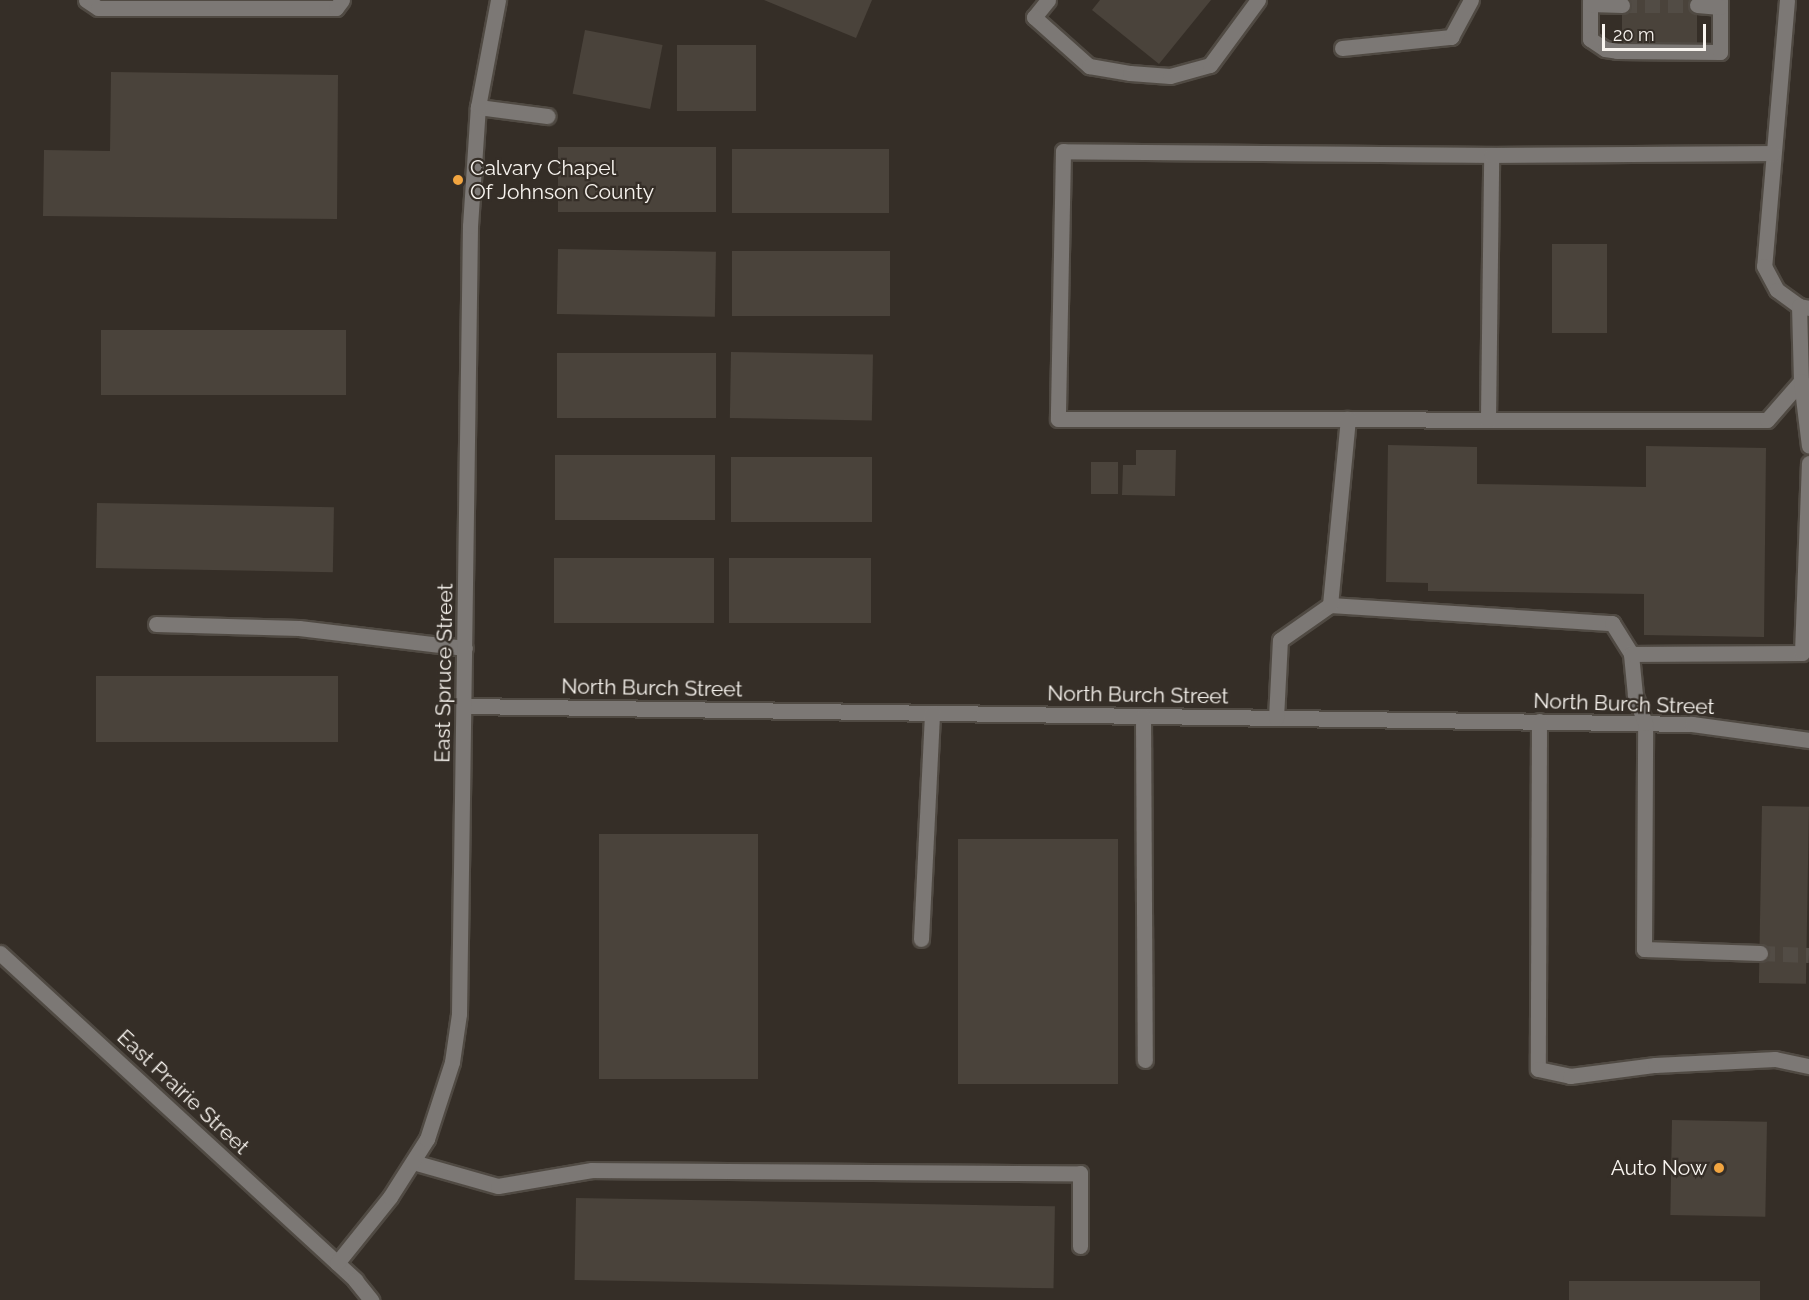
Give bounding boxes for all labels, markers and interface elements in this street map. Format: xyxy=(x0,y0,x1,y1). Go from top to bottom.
scale bar xyxy=(1605,12,1708,50)
text: 20 m xyxy=(1613,24,1655,45)
place label: Calvary Chapel Of Johnson County xyxy=(470,155,655,205)
marker: Calvary Chapel Of Johnson County xyxy=(451,173,465,187)
street label: East Spruce Street xyxy=(430,583,458,763)
street label: North Burch Street xyxy=(561,674,743,702)
street label: North Burch Street xyxy=(1047,681,1229,709)
street label: North Burch Street xyxy=(1533,688,1715,720)
street label: East Prairie Street xyxy=(112,1024,254,1160)
place label: Auto Now xyxy=(1611,1155,1707,1181)
marker: Auto Now xyxy=(1712,1161,1726,1175)

